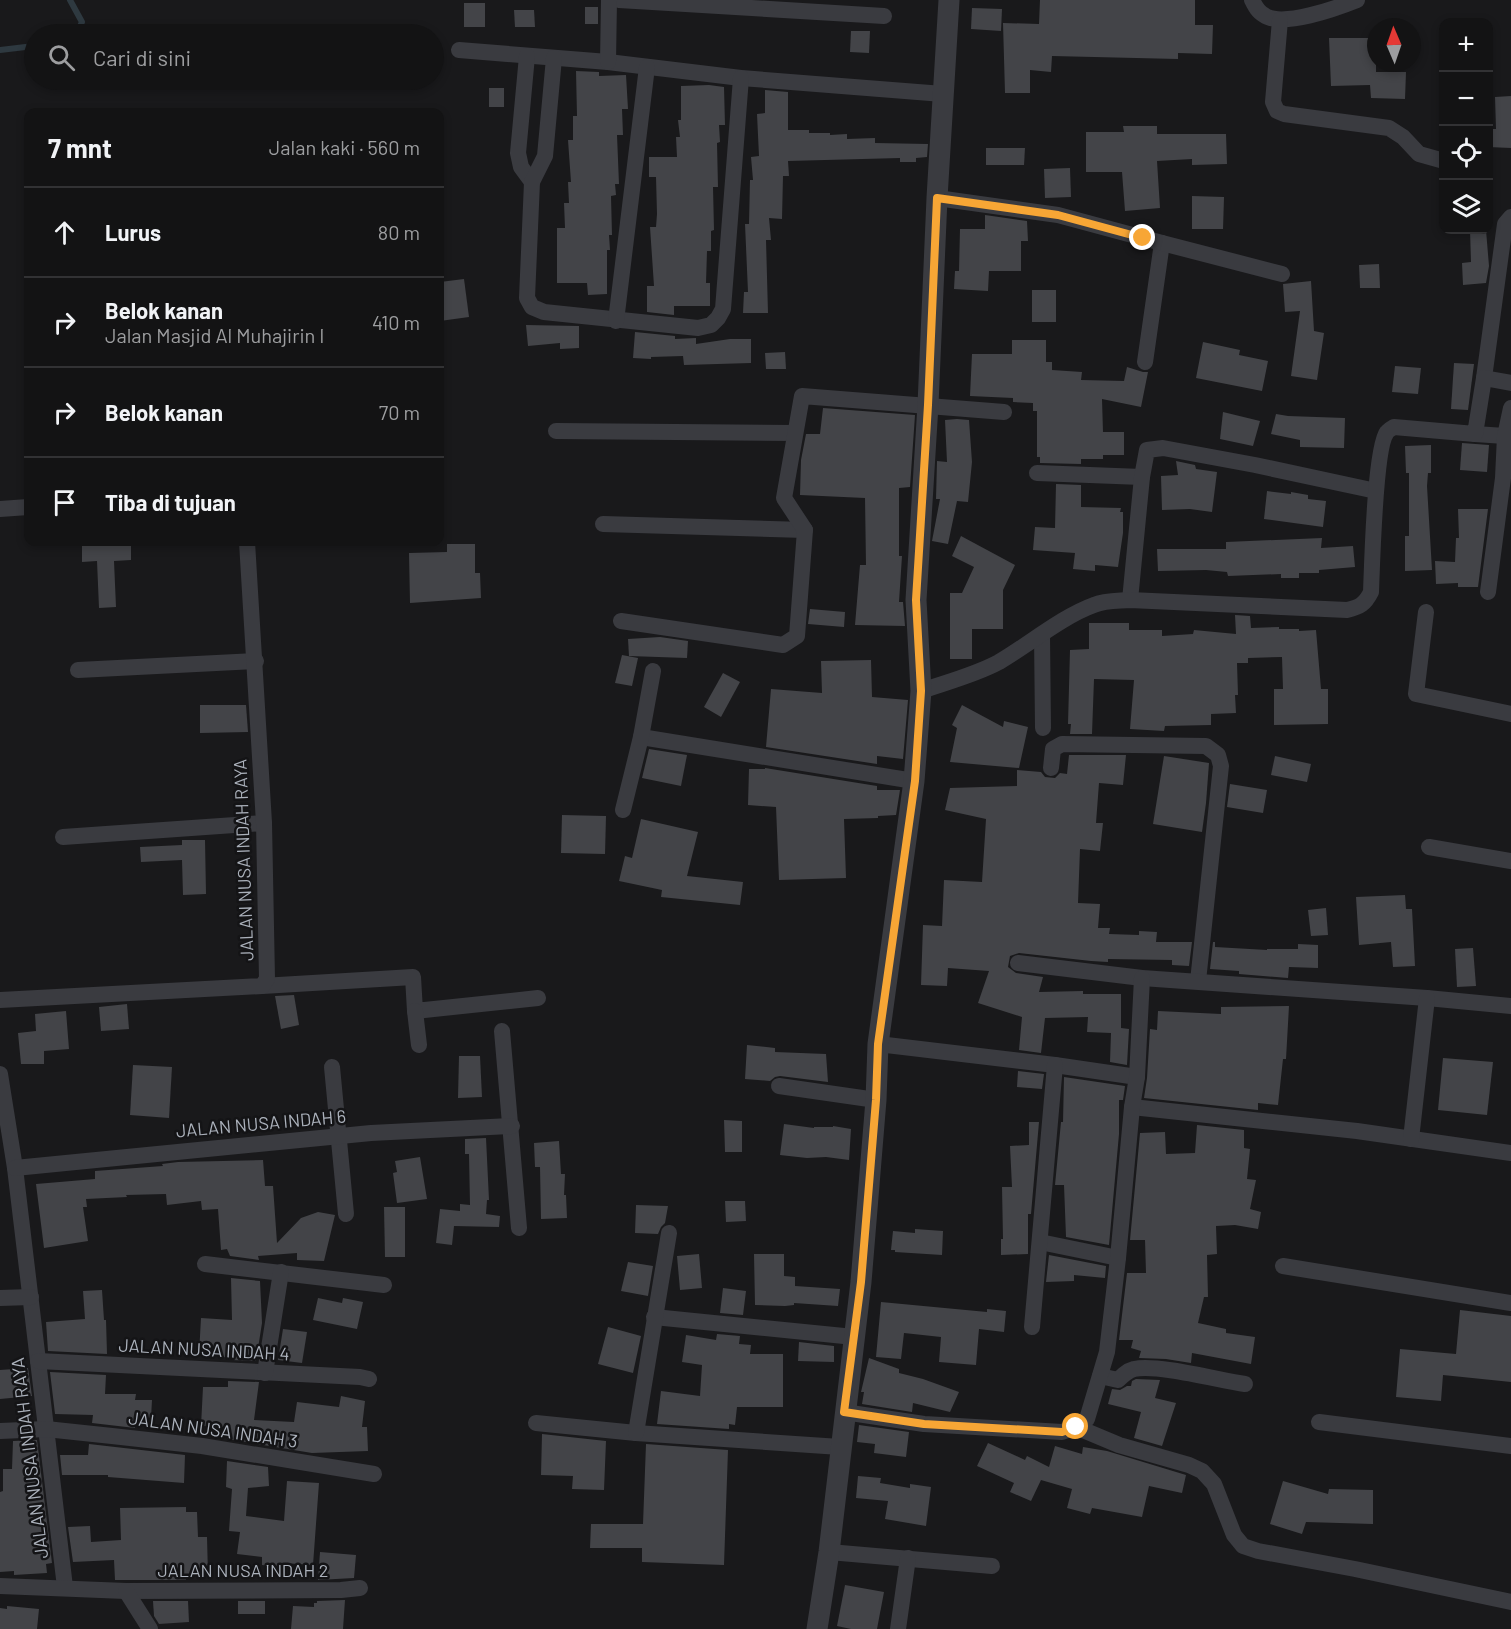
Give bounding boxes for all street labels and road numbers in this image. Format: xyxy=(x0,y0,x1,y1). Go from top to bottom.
street label: JALAN NUSA INDAH RAYA xyxy=(228,759,258,962)
street label: JALAN NUSA INDAH 6 xyxy=(175,1105,347,1141)
street label: JALAN NUSA INDAH 4 xyxy=(118,1334,290,1364)
street label: JALAN NUSA INDAH RAYA xyxy=(6,1356,52,1560)
street label: JALAN NUSA INDAH 3 xyxy=(127,1406,299,1452)
street label: JALAN NUSA INDAH 2 xyxy=(158,1559,328,1581)

